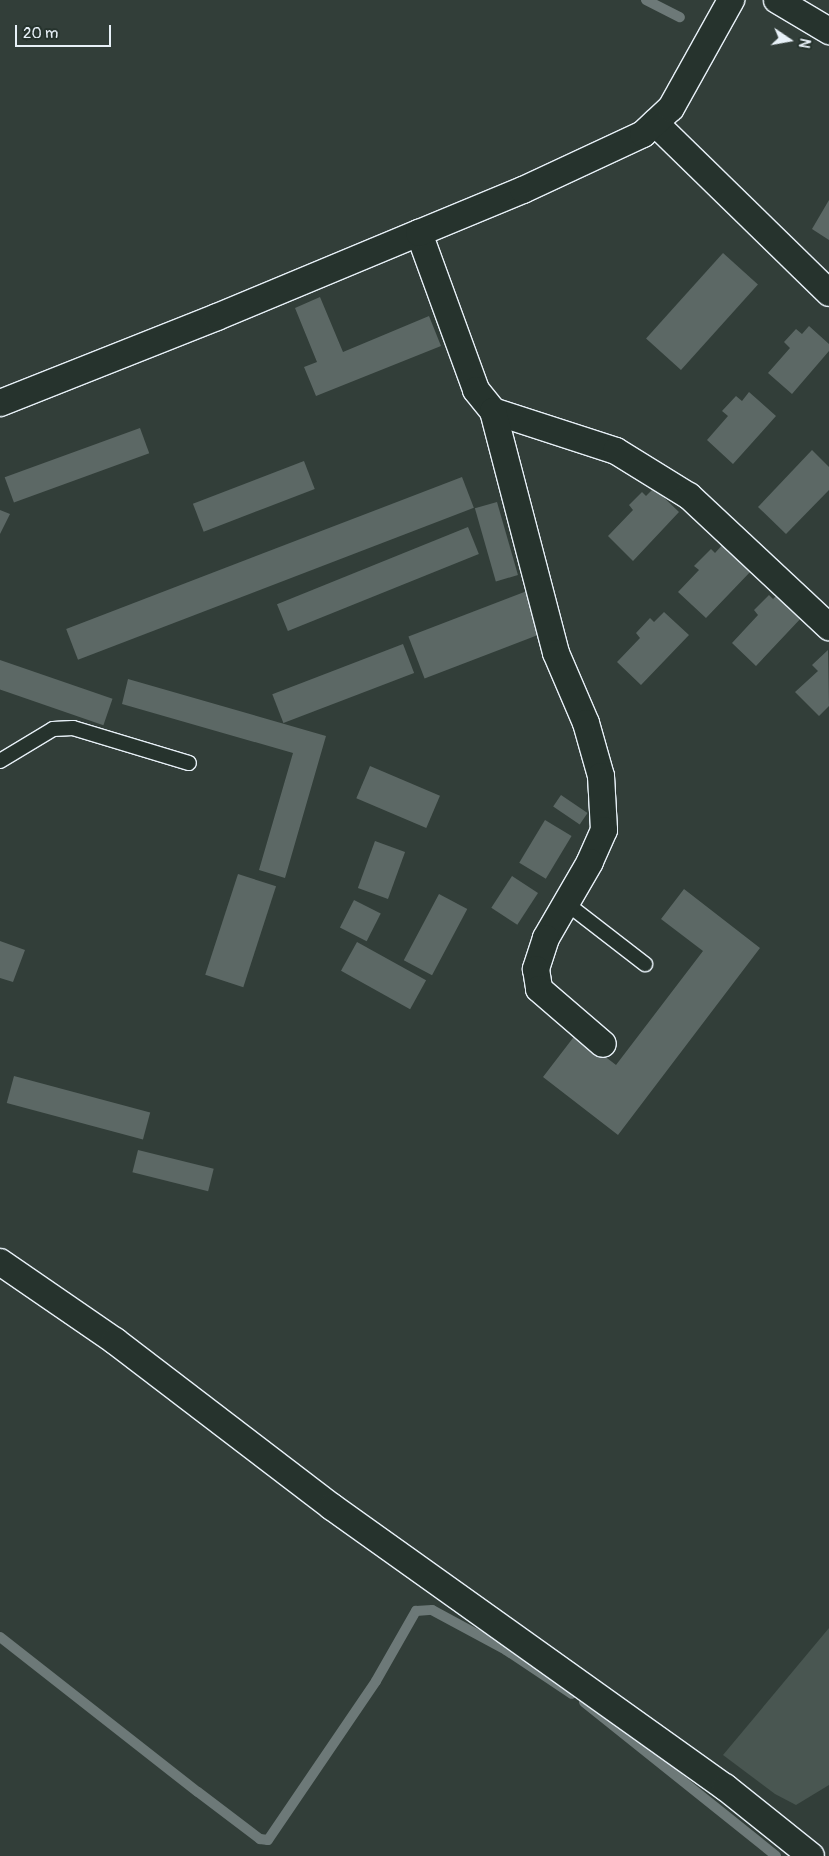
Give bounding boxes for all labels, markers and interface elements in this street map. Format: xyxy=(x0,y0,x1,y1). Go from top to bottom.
scale bar xyxy=(18,15,114,47)
north arrow xyxy=(764,15,814,65)
text: 20 m xyxy=(23,24,58,43)
text: N xyxy=(795,37,813,50)

